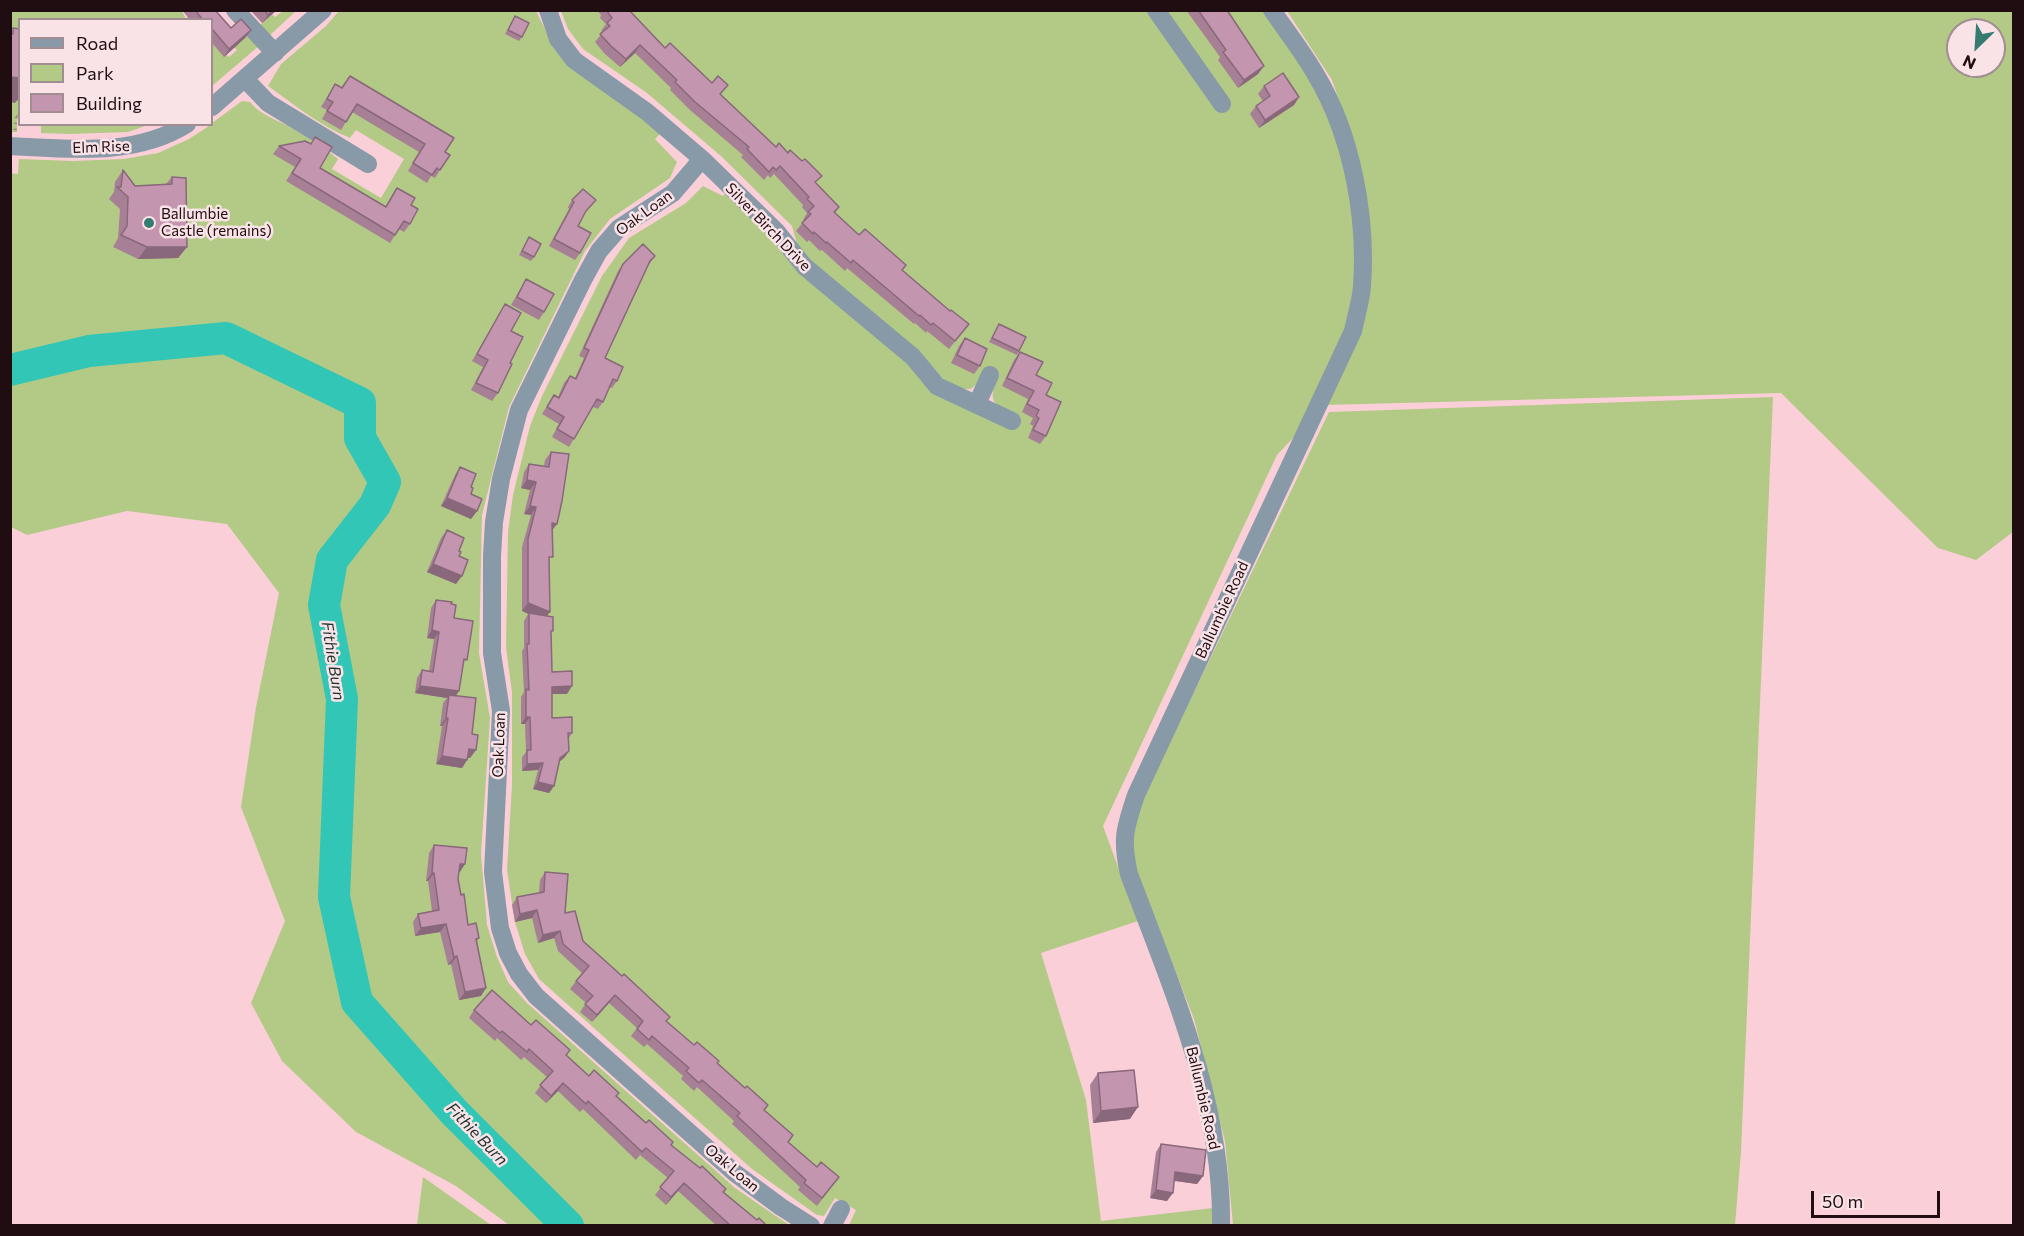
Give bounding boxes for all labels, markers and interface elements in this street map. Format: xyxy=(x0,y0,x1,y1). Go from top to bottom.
legend xyxy=(18,18,213,126)
north arrow xyxy=(1946,18,2006,78)
text: Road xyxy=(76,32,118,54)
text: N xyxy=(1960,52,1978,74)
text: Park xyxy=(76,62,114,84)
text: Building xyxy=(76,92,142,114)
street label: Elm Rise xyxy=(72,137,130,157)
street label: Silver Birch Drive xyxy=(722,179,814,275)
street label: Oak Loan xyxy=(612,187,676,239)
place label: Ballumbie Castle (remains) xyxy=(161,205,272,240)
marker: Ballumbie Castle (remains) xyxy=(142,216,156,230)
street label: Ballumbie Road xyxy=(1192,559,1252,661)
water label: Fithie Burn xyxy=(317,620,349,702)
street label: Oak Loan xyxy=(489,712,509,778)
street label: Ballumbie Road xyxy=(1182,1045,1224,1151)
water label: Fithie Burn xyxy=(442,1099,512,1169)
street label: Oak Loan xyxy=(701,1140,763,1196)
scale bar xyxy=(1814,1179,1943,1217)
text: 50 m xyxy=(1822,1190,1863,1212)

